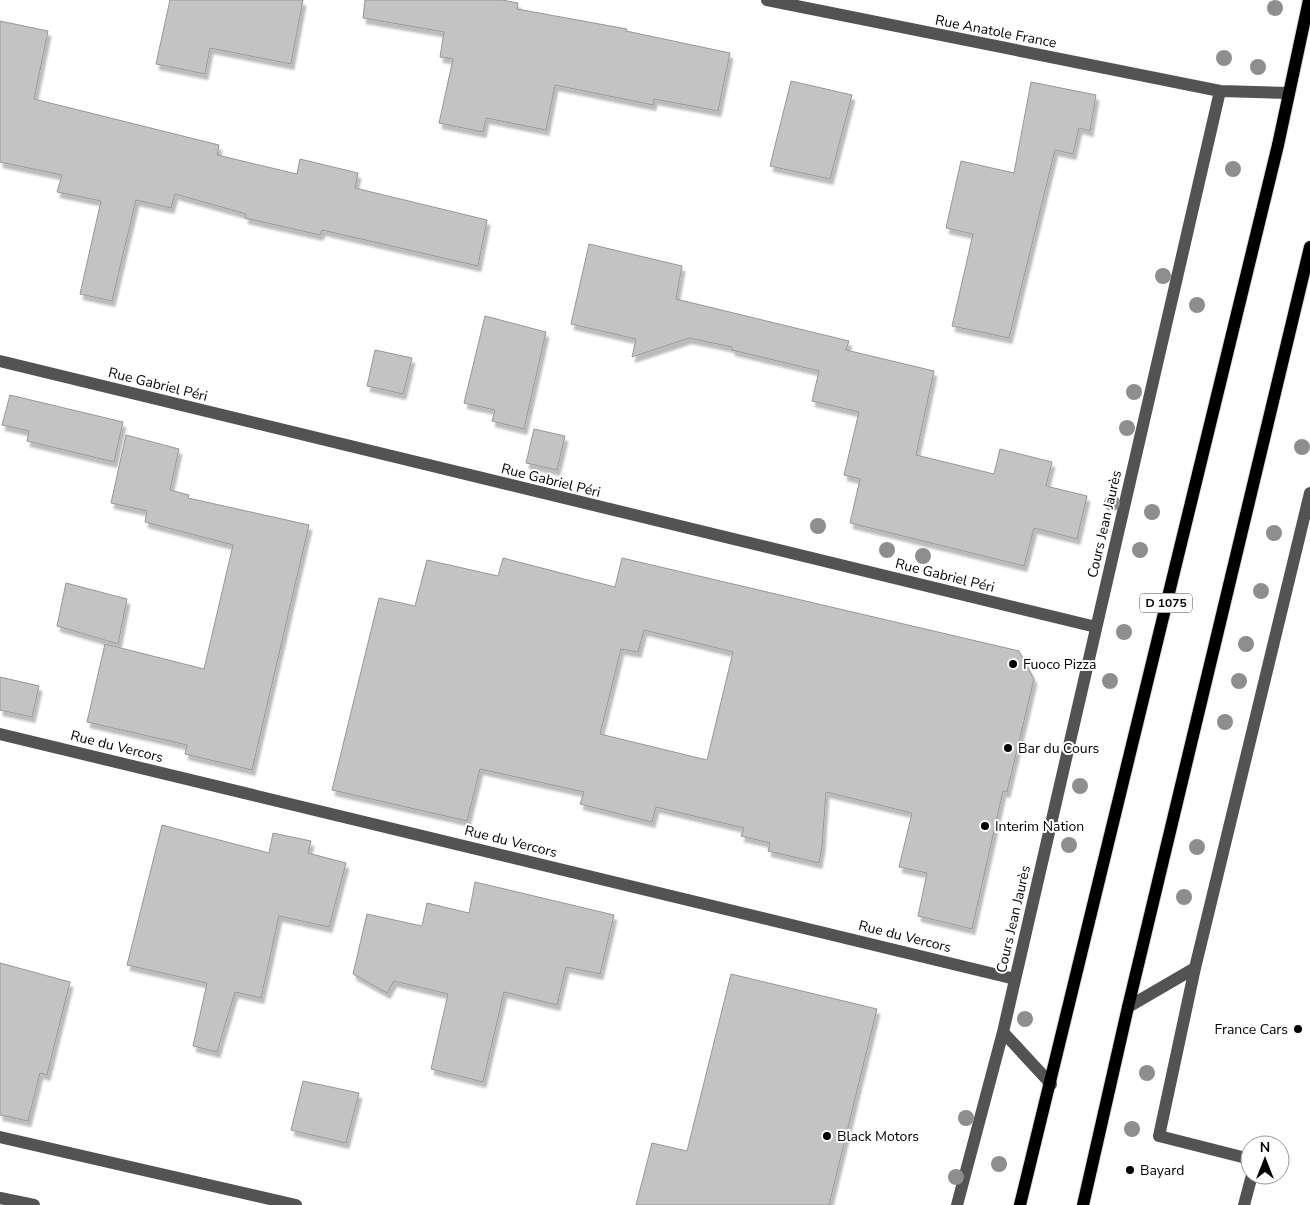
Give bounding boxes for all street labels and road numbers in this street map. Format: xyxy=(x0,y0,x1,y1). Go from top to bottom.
street label: Rue Anatole France xyxy=(934,10,1058,53)
street label: Rue Gabriel Péri xyxy=(106,363,210,406)
street label: Rue Gabriel Péri xyxy=(499,459,603,502)
street label: Cours Jean Jaurès xyxy=(1083,468,1126,580)
street label: Rue Gabriel Péri xyxy=(893,554,997,597)
road number: D 1075 xyxy=(1140,594,1192,612)
street label: Rue du Vercors xyxy=(69,726,165,767)
street label: Rue du Vercors xyxy=(463,821,559,862)
street label: Cours Jean Jaurès xyxy=(992,863,1035,975)
street label: Rue du Vercors xyxy=(857,916,953,957)

